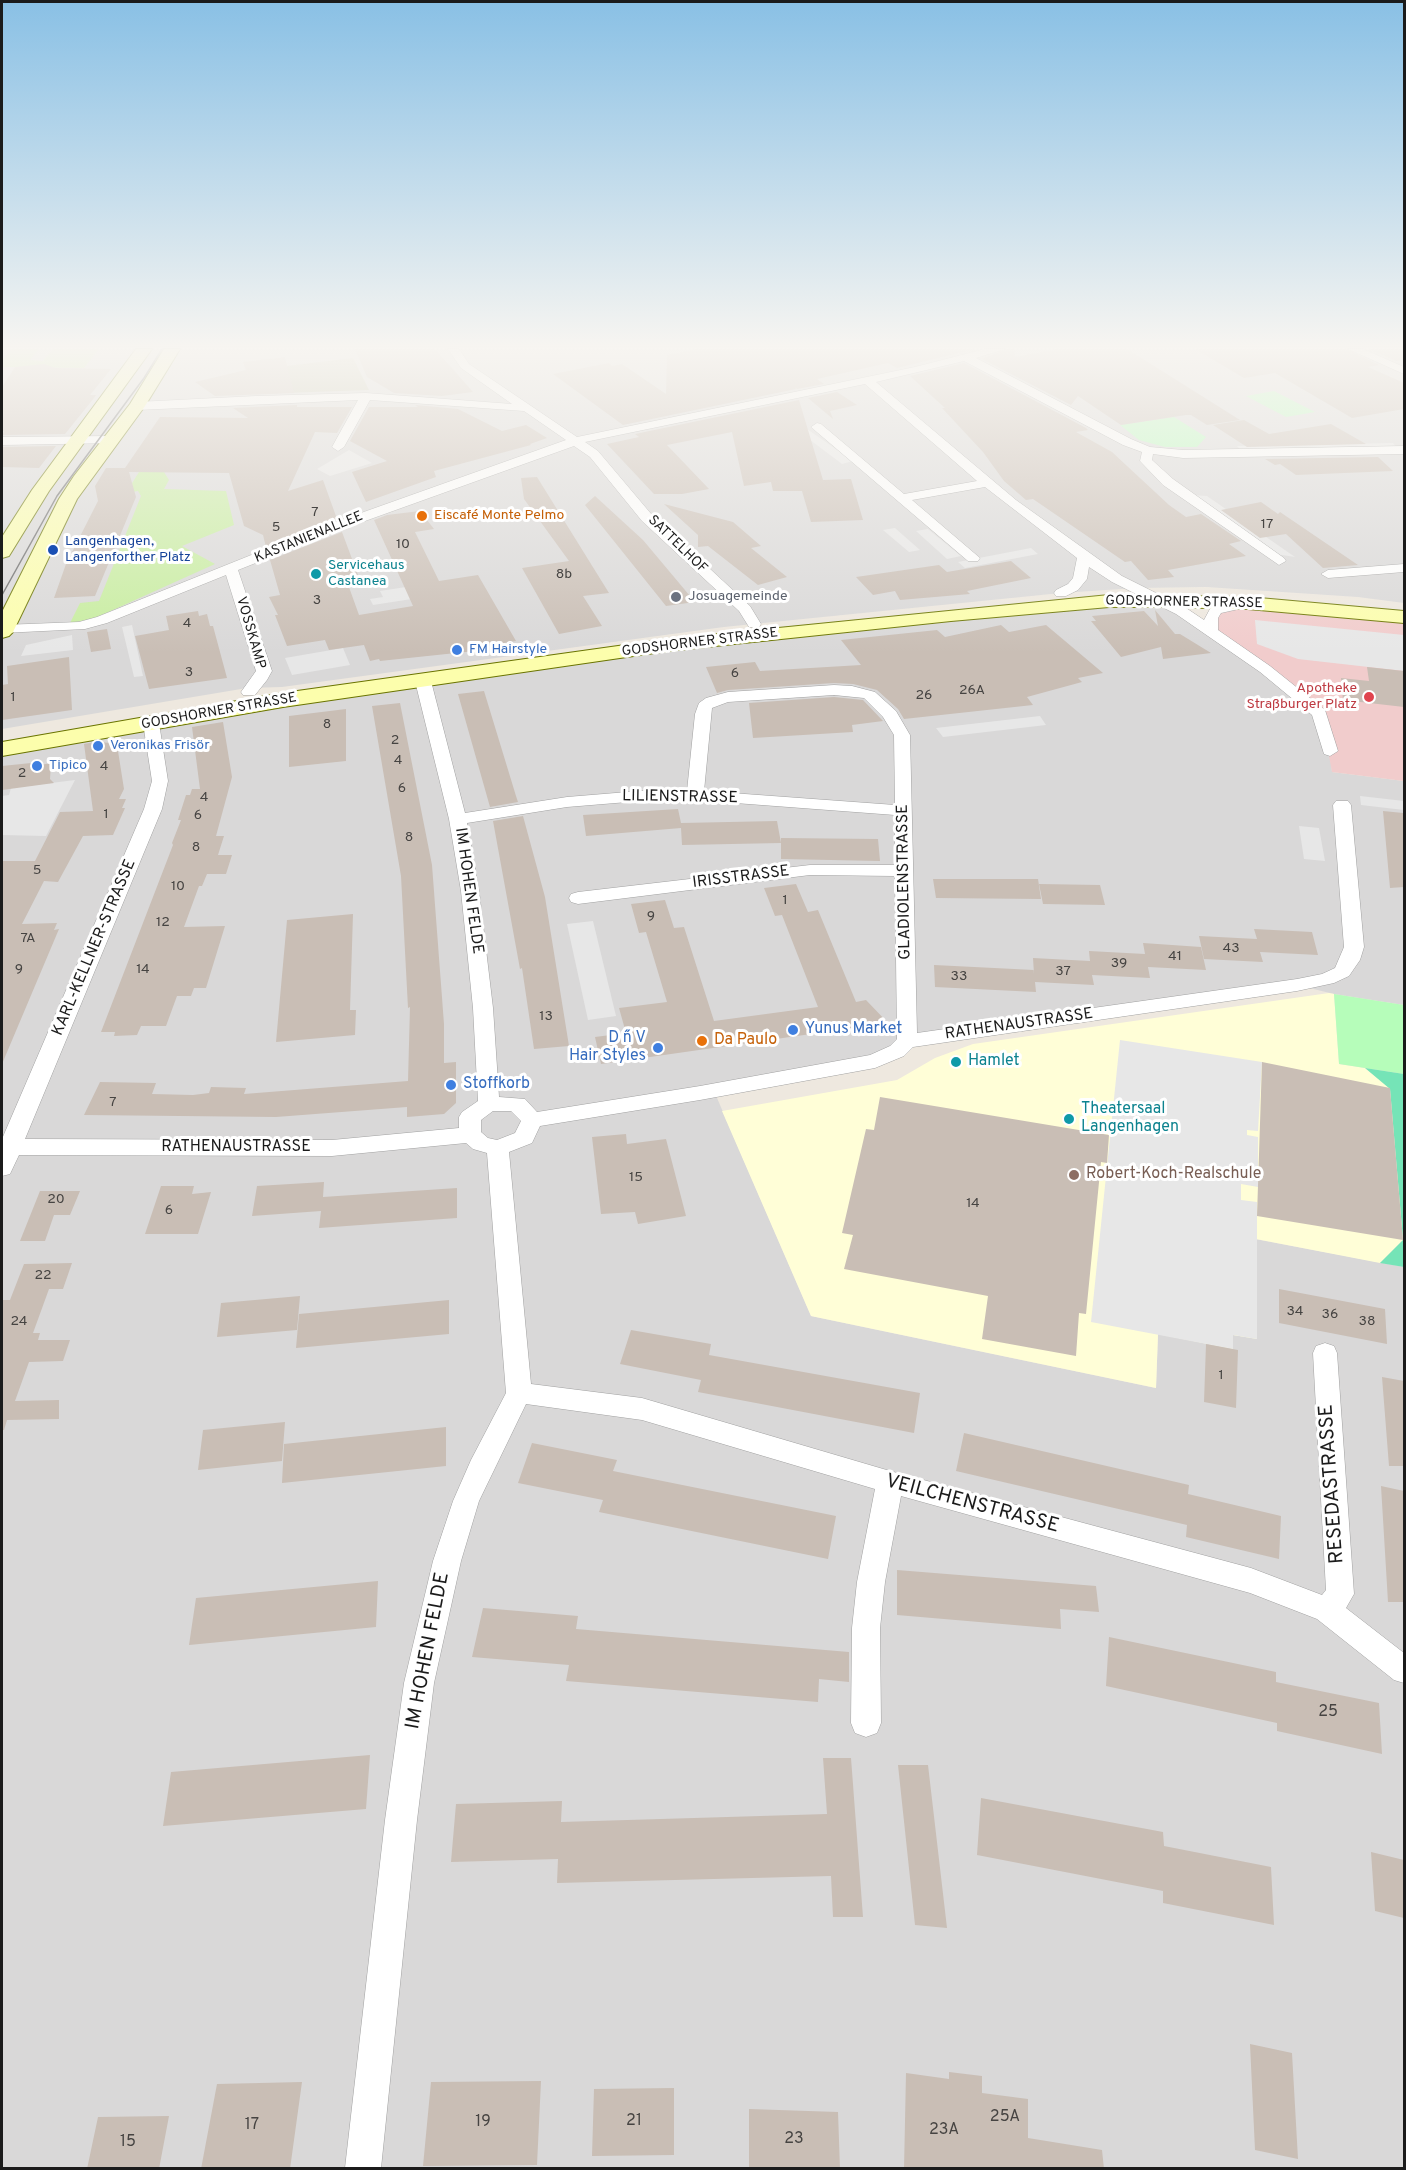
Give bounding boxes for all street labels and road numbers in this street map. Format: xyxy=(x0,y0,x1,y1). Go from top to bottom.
street label: KASTANIENALLEE xyxy=(252,509,366,567)
street label: SATTELHOF xyxy=(644,513,710,577)
street label: GODSHORNER STRASSE xyxy=(1105,593,1263,613)
street label: VOSSKAMP xyxy=(232,595,268,671)
street label: GODSHORNER STRASSE xyxy=(621,625,779,661)
street label: GODSHORNER STRASSE xyxy=(140,690,298,734)
street label: LILIENSTRASSE xyxy=(622,787,738,809)
street label: GLADIOLENSTRASSE xyxy=(894,804,916,960)
street label: IM HOHEN FELDE xyxy=(450,827,486,955)
street label: KARL-KELLNER-STRASSE xyxy=(49,857,141,1039)
street label: IRISSTRASSE xyxy=(692,863,790,893)
street label: RATHENAUSTRASSE xyxy=(944,1005,1094,1045)
street label: RATHENAUSTRASSE xyxy=(161,1138,311,1158)
street label: RESEDASTRASSE xyxy=(1315,1403,1351,1565)
street label: VEILCHENSTRASSE xyxy=(883,1470,1061,1540)
street label: IM HOHEN FELDE xyxy=(402,1571,456,1731)

